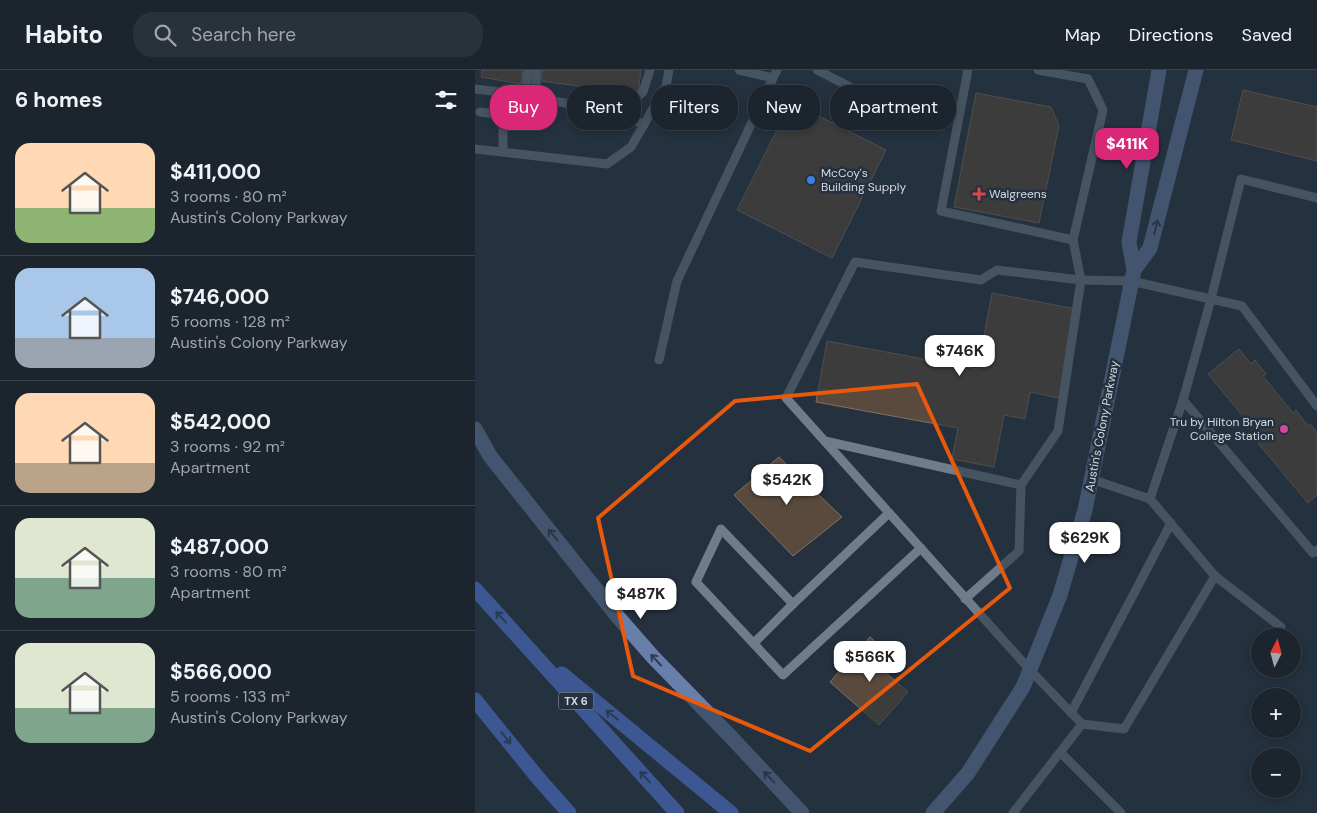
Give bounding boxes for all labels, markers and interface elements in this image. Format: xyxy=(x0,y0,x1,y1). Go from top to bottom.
search box xyxy=(133,12,483,57)
text: Habito xyxy=(25,19,103,50)
icon: search xyxy=(151,21,179,49)
text: Search here xyxy=(191,22,296,47)
text: Map xyxy=(1065,23,1101,47)
text: Directions xyxy=(1129,23,1214,47)
text: Saved xyxy=(1242,23,1292,47)
chip: Buy xyxy=(490,85,557,130)
chip: Rent xyxy=(567,85,641,130)
chip: Filters xyxy=(651,85,738,130)
chip: New xyxy=(748,85,820,130)
chip: Apartment xyxy=(830,85,956,130)
text: 6 homes xyxy=(15,86,103,114)
icon: filters xyxy=(432,86,460,114)
pin: $411K xyxy=(1092,128,1162,170)
text: $411K xyxy=(1106,133,1148,154)
text: $411,000 xyxy=(170,158,261,186)
icon: home xyxy=(55,163,115,223)
place label: McCoy's Building Supply xyxy=(821,165,906,195)
marker: McCoy's Building Supply xyxy=(805,174,817,186)
text: 3 rooms · 80 m² xyxy=(170,186,287,207)
place label: Walgreens xyxy=(989,186,1047,202)
marker: Walgreens xyxy=(973,188,985,200)
text: Austin's Colony Parkway xyxy=(170,207,348,228)
one-way arrow xyxy=(1151,220,1161,236)
text: $746,000 xyxy=(170,283,269,311)
icon: home xyxy=(55,288,115,348)
text: 5 rooms · 128 m² xyxy=(170,311,290,332)
text: Austin's Colony Parkway xyxy=(170,332,348,353)
pin: $746K xyxy=(925,334,995,377)
text: $746K xyxy=(936,340,984,361)
street label: Austin's Colony Parkway xyxy=(1081,359,1123,493)
text: $542,000 xyxy=(170,408,271,436)
icon: home xyxy=(55,413,115,473)
place label: Tru by Hilton Bryan College Station xyxy=(1170,414,1274,444)
marker: Tru by Hilton Bryan College Station xyxy=(1278,423,1290,435)
text: 3 rooms · 92 m² xyxy=(170,436,285,457)
text: Apartment xyxy=(170,457,250,478)
pin: $542K xyxy=(752,464,822,506)
text: $542K xyxy=(762,469,812,490)
pin: $629K xyxy=(1050,522,1120,564)
text: $629K xyxy=(1060,527,1110,548)
one-way arrow xyxy=(547,529,558,542)
text: $487,000 xyxy=(170,533,269,561)
icon: home xyxy=(55,538,115,598)
text: 3 rooms · 80 m² xyxy=(170,561,287,582)
pin: $487K xyxy=(606,578,676,620)
text: Apartment xyxy=(170,582,250,603)
text: $487K xyxy=(616,583,666,604)
one-way arrow xyxy=(495,611,507,624)
north arrow xyxy=(1251,628,1301,678)
map controls xyxy=(1251,628,1301,798)
pin: $566K xyxy=(835,640,905,683)
text: $566K xyxy=(845,646,895,667)
one-way arrow xyxy=(650,654,662,666)
text: $566,000 xyxy=(170,658,272,686)
icon: home xyxy=(55,663,115,723)
text: 5 rooms · 133 m² xyxy=(170,686,290,707)
button: + xyxy=(1251,688,1301,738)
road number: TX 6 xyxy=(559,692,593,710)
text: Austin's Colony Parkway xyxy=(170,707,348,728)
one-way arrow xyxy=(606,710,619,721)
one-way arrow xyxy=(500,731,511,744)
button: − xyxy=(1251,748,1301,798)
one-way arrow xyxy=(639,770,651,783)
one-way arrow xyxy=(763,771,775,784)

